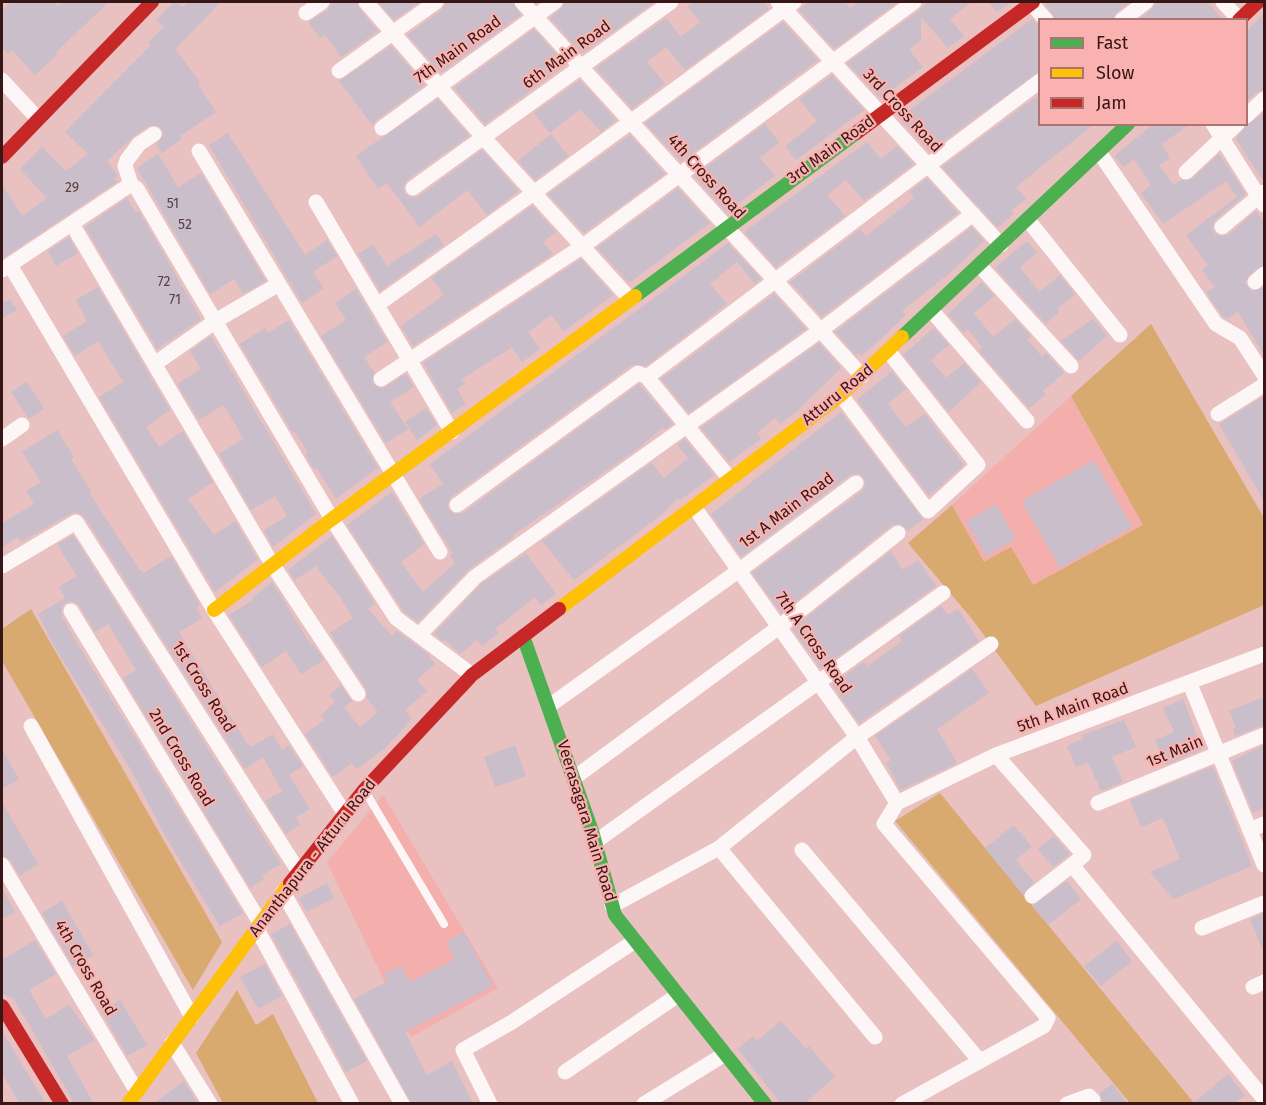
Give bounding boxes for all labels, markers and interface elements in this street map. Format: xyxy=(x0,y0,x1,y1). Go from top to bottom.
street label: 7th Main Road xyxy=(411,12,505,88)
street label: 6th Main Road xyxy=(519,17,615,93)
legend xyxy=(1038,18,1248,126)
text: Fast xyxy=(1096,32,1128,54)
text: Slow xyxy=(1096,62,1134,84)
street label: 3rd Cross Road xyxy=(858,65,946,157)
text: Jam xyxy=(1096,92,1127,114)
street label: 3rd Main Road xyxy=(783,112,879,188)
street label: 4th Cross Road xyxy=(663,131,749,223)
house number: 29 xyxy=(65,180,79,196)
house number: 51 xyxy=(167,196,179,212)
house number: 52 xyxy=(178,217,192,233)
house number: 72 xyxy=(158,274,170,290)
house number: 71 xyxy=(169,292,181,308)
street label: Atturu Road xyxy=(798,360,878,430)
street label: 1st A Main Road xyxy=(736,469,838,553)
street label: 7th A Cross Road xyxy=(771,589,855,697)
street label: 1st Cross Road xyxy=(167,638,239,736)
street label: 5th A Main Road xyxy=(1015,679,1131,737)
street label: 2nd Cross Road xyxy=(144,706,218,810)
street label: 1st Main xyxy=(1144,732,1206,772)
street label: Veerasagara Main Road xyxy=(552,738,620,904)
street label: Ananthapura - Atturu Road xyxy=(245,775,381,941)
street label: 4th Cross Road xyxy=(50,917,120,1019)

